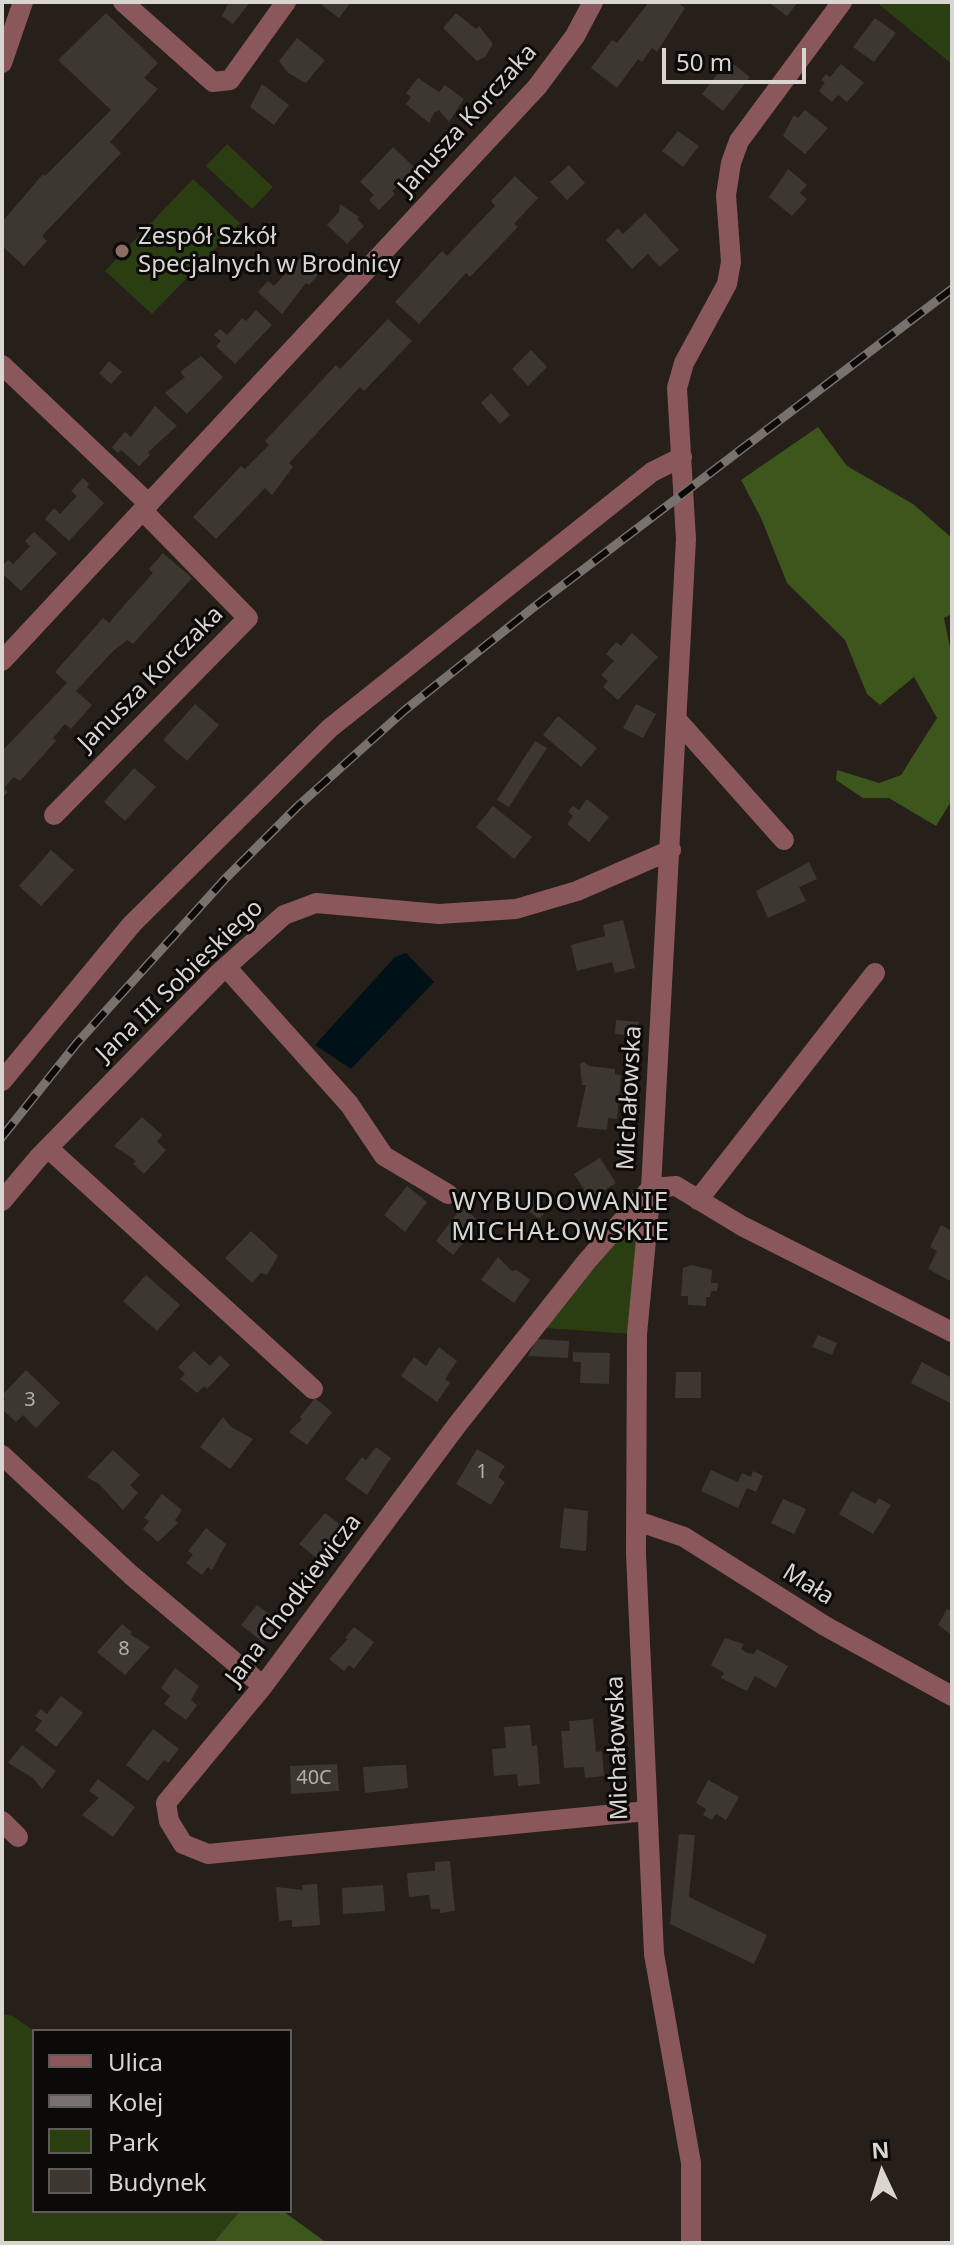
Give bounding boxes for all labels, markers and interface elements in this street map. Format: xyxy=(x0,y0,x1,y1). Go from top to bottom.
scale bar xyxy=(666,32,810,82)
street label: Janusza Korczaka xyxy=(393,38,543,202)
text: 50 m xyxy=(676,45,732,78)
place label: Zespół Szkół Specjalnych w Brodnicy xyxy=(138,223,401,279)
marker: Zespół Szkół Specjalnych w Brodnicy xyxy=(113,242,131,260)
street label: Janusza Korczaka xyxy=(72,600,230,758)
street label: Jana III Sobieskiego xyxy=(91,894,269,1068)
street label: Michałowska xyxy=(612,1025,648,1171)
district label: WYBUDOWANIE MICHAŁOWSKIE xyxy=(451,1187,671,1248)
house number: 3 xyxy=(24,1388,36,1412)
house number: 1 xyxy=(476,1460,488,1484)
street label: Jana Chodkiewicza xyxy=(220,1509,368,1691)
street label: Mała xyxy=(777,1558,839,1612)
house number: 8 xyxy=(118,1637,130,1661)
street label: Michałowska xyxy=(601,1675,635,1821)
house number: 40C xyxy=(296,1766,332,1790)
legend xyxy=(32,2029,292,2213)
text: Ulica xyxy=(108,2045,163,2078)
text: Kolej xyxy=(108,2085,163,2118)
text: Park xyxy=(108,2125,159,2158)
north arrow xyxy=(842,2133,922,2213)
text: N xyxy=(870,2133,890,2165)
text: Budynek xyxy=(108,2165,207,2198)

